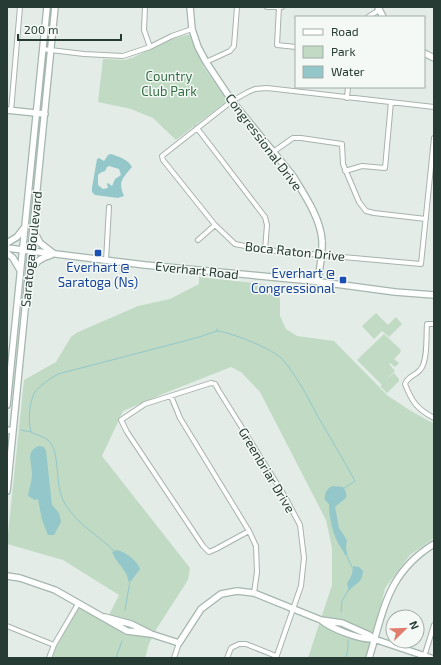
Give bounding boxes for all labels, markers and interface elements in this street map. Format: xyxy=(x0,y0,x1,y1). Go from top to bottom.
scale bar xyxy=(18,16,121,42)
legend xyxy=(295,16,425,88)
text: 200 m xyxy=(24,22,58,36)
text: Road xyxy=(331,24,359,38)
text: Park xyxy=(331,44,356,58)
text: Water xyxy=(331,64,365,78)
park label: Country Club Park xyxy=(141,68,197,99)
street label: Congressional Drive xyxy=(222,90,306,194)
street label: Saratoga Boulevard xyxy=(17,190,45,308)
street label: Boca Raton Drive xyxy=(244,238,346,264)
marker: Everhart @ Saratoga (Ns) xyxy=(93,248,103,258)
street label: Everhart Road xyxy=(154,258,240,282)
place label: Everhart @ Saratoga (Ns) xyxy=(58,259,138,290)
place label: Everhart @ Congressional xyxy=(251,265,335,296)
marker: Everhart @ Congressional xyxy=(338,275,348,285)
street label: Greenbriar Drive xyxy=(235,425,299,515)
north arrow xyxy=(385,609,425,649)
text: N xyxy=(407,619,422,631)

